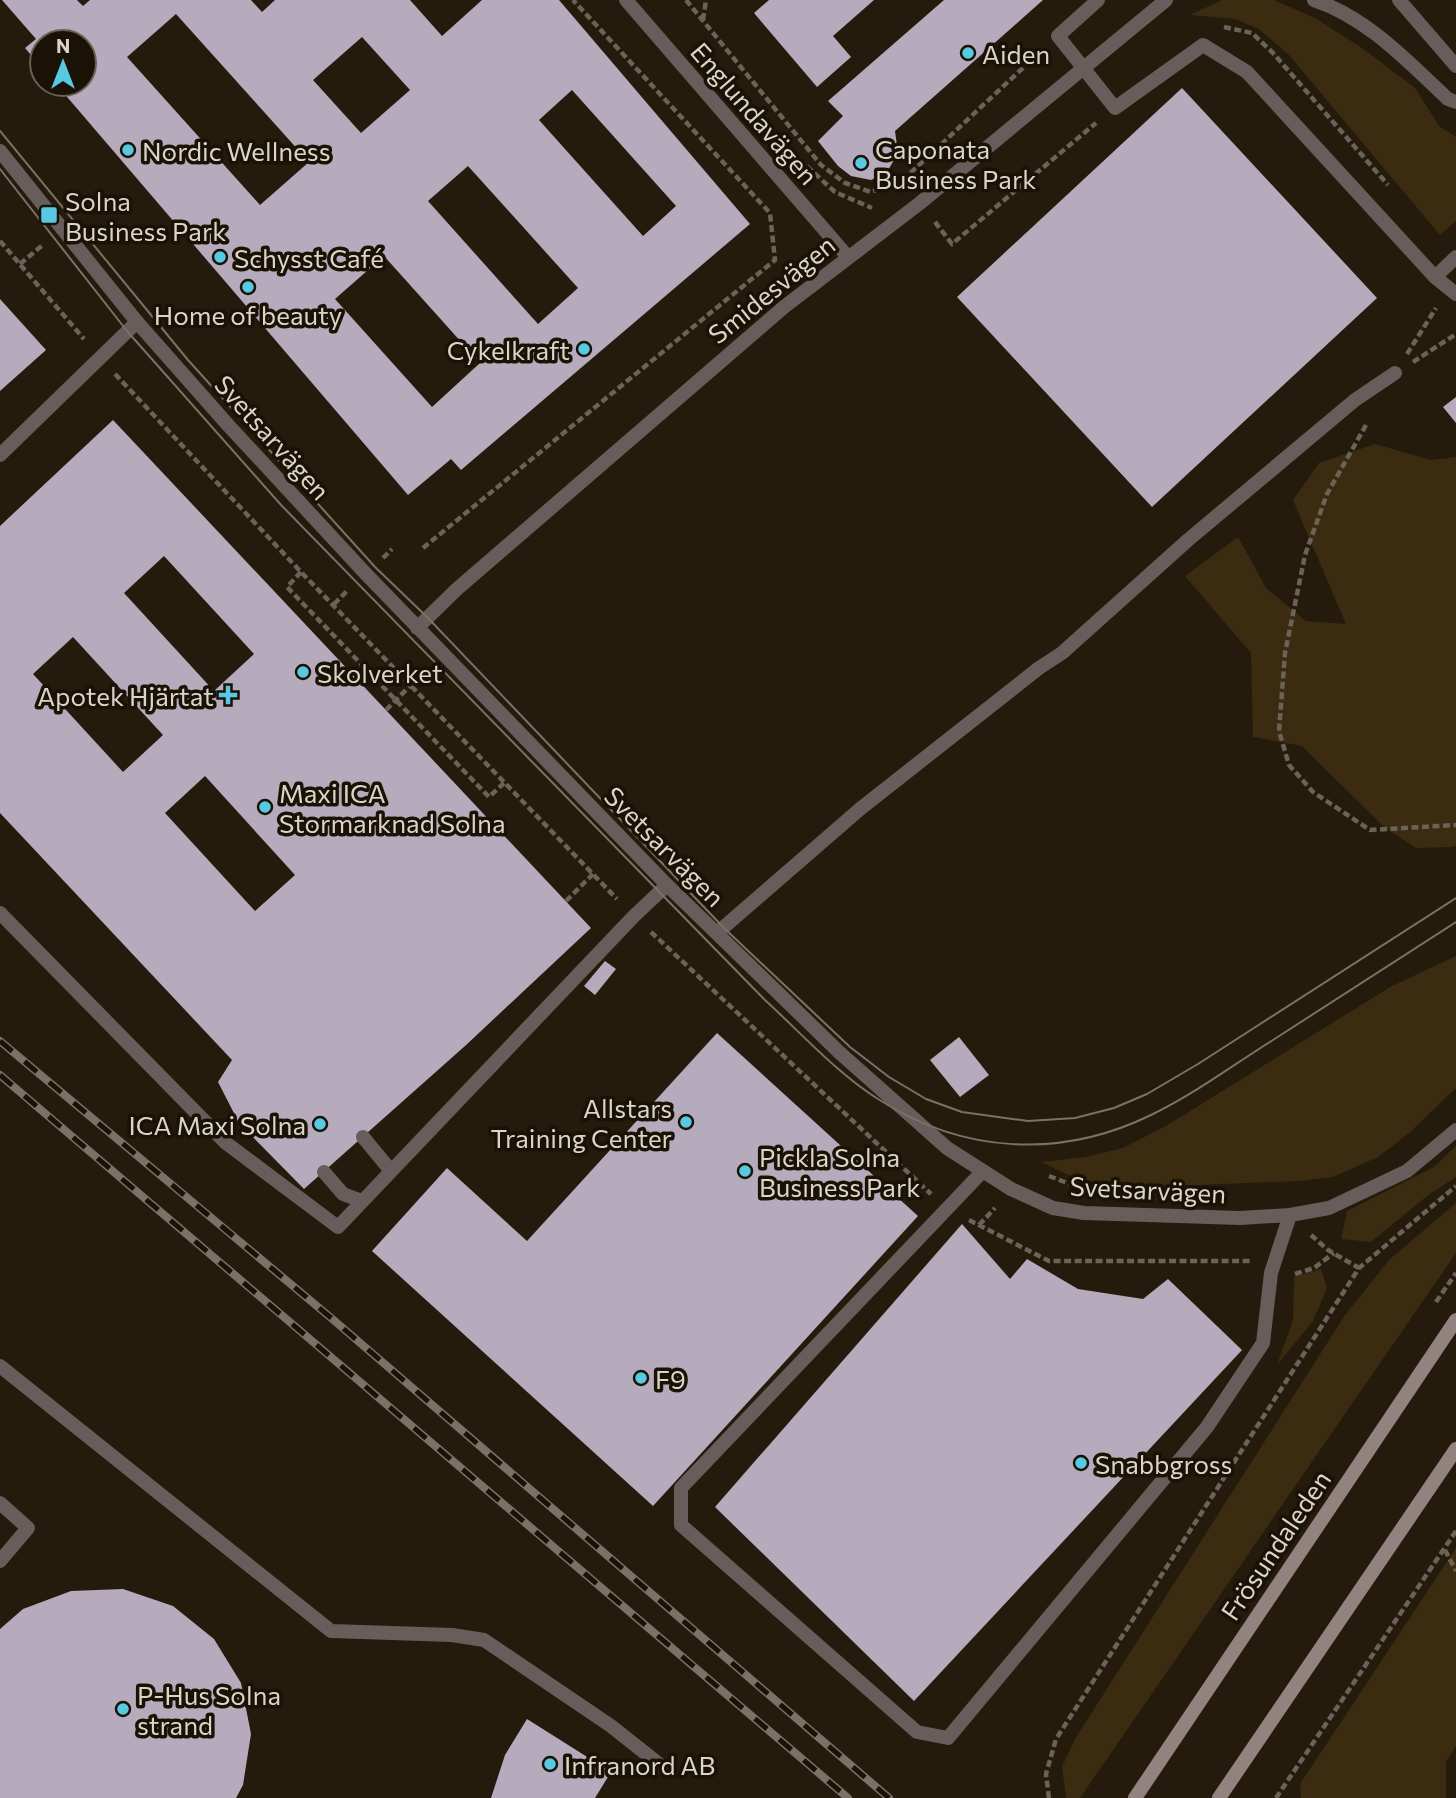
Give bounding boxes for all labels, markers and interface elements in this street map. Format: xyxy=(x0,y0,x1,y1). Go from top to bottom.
north arrow xyxy=(28,28,98,98)
text: N xyxy=(56,34,70,57)
street label: Englundavägen xyxy=(685,36,825,190)
place label: Aiden xyxy=(982,38,1050,69)
marker: Aiden xyxy=(960,45,976,61)
place label: Caponata Business Park xyxy=(875,133,1036,194)
place label: Nordic Wellness xyxy=(142,135,330,166)
marker: Nordic Wellness xyxy=(120,142,136,158)
marker: Caponata Business Park xyxy=(853,155,869,171)
place label: Solna Business Park xyxy=(65,185,226,246)
marker: Solna Business Park xyxy=(39,205,59,225)
street label: Smidesvägen xyxy=(701,229,841,349)
place label: Schysst Café xyxy=(234,242,384,273)
marker: Schysst Café xyxy=(212,249,228,265)
marker: Home of beauty xyxy=(240,279,256,295)
place label: Home of beauty xyxy=(154,299,342,330)
place label: Cykelkraft xyxy=(447,334,570,365)
marker: Cykelkraft xyxy=(576,341,592,357)
street label: Svetsarvägen xyxy=(209,368,337,506)
place label: Skolverket xyxy=(317,657,443,688)
marker: Skolverket xyxy=(295,664,311,680)
place label: Apotek Hjärtat xyxy=(37,680,214,711)
marker: Apotek Hjärtat xyxy=(220,687,236,703)
place label: Maxi ICA Stormarknad Solna xyxy=(279,777,506,838)
street label: Svetsarvägen xyxy=(599,780,731,912)
marker: Maxi ICA Stormarknad Solna xyxy=(257,799,273,815)
place label: Allstars Training Center xyxy=(491,1092,672,1153)
place label: ICA Maxi Solna xyxy=(128,1109,306,1140)
marker: Allstars Training Center xyxy=(678,1114,694,1130)
marker: ICA Maxi Solna xyxy=(312,1116,328,1132)
place label: Pickla Solna Business Park xyxy=(759,1141,920,1202)
marker: Pickla Solna Business Park xyxy=(737,1163,753,1179)
street label: Svetsarvägen xyxy=(1069,1169,1227,1209)
place label: F9 xyxy=(655,1363,686,1394)
marker: F9 xyxy=(633,1370,649,1386)
place label: Snabbgross xyxy=(1095,1448,1232,1479)
marker: Snabbgross xyxy=(1073,1455,1089,1471)
street label: Frösundaleden xyxy=(1214,1464,1336,1626)
place label: P-Hus Solna strand xyxy=(137,1679,281,1740)
marker: P-Hus Solna strand xyxy=(115,1701,131,1717)
place label: Infranord AB xyxy=(564,1749,715,1780)
marker: Infranord AB xyxy=(542,1756,558,1772)

